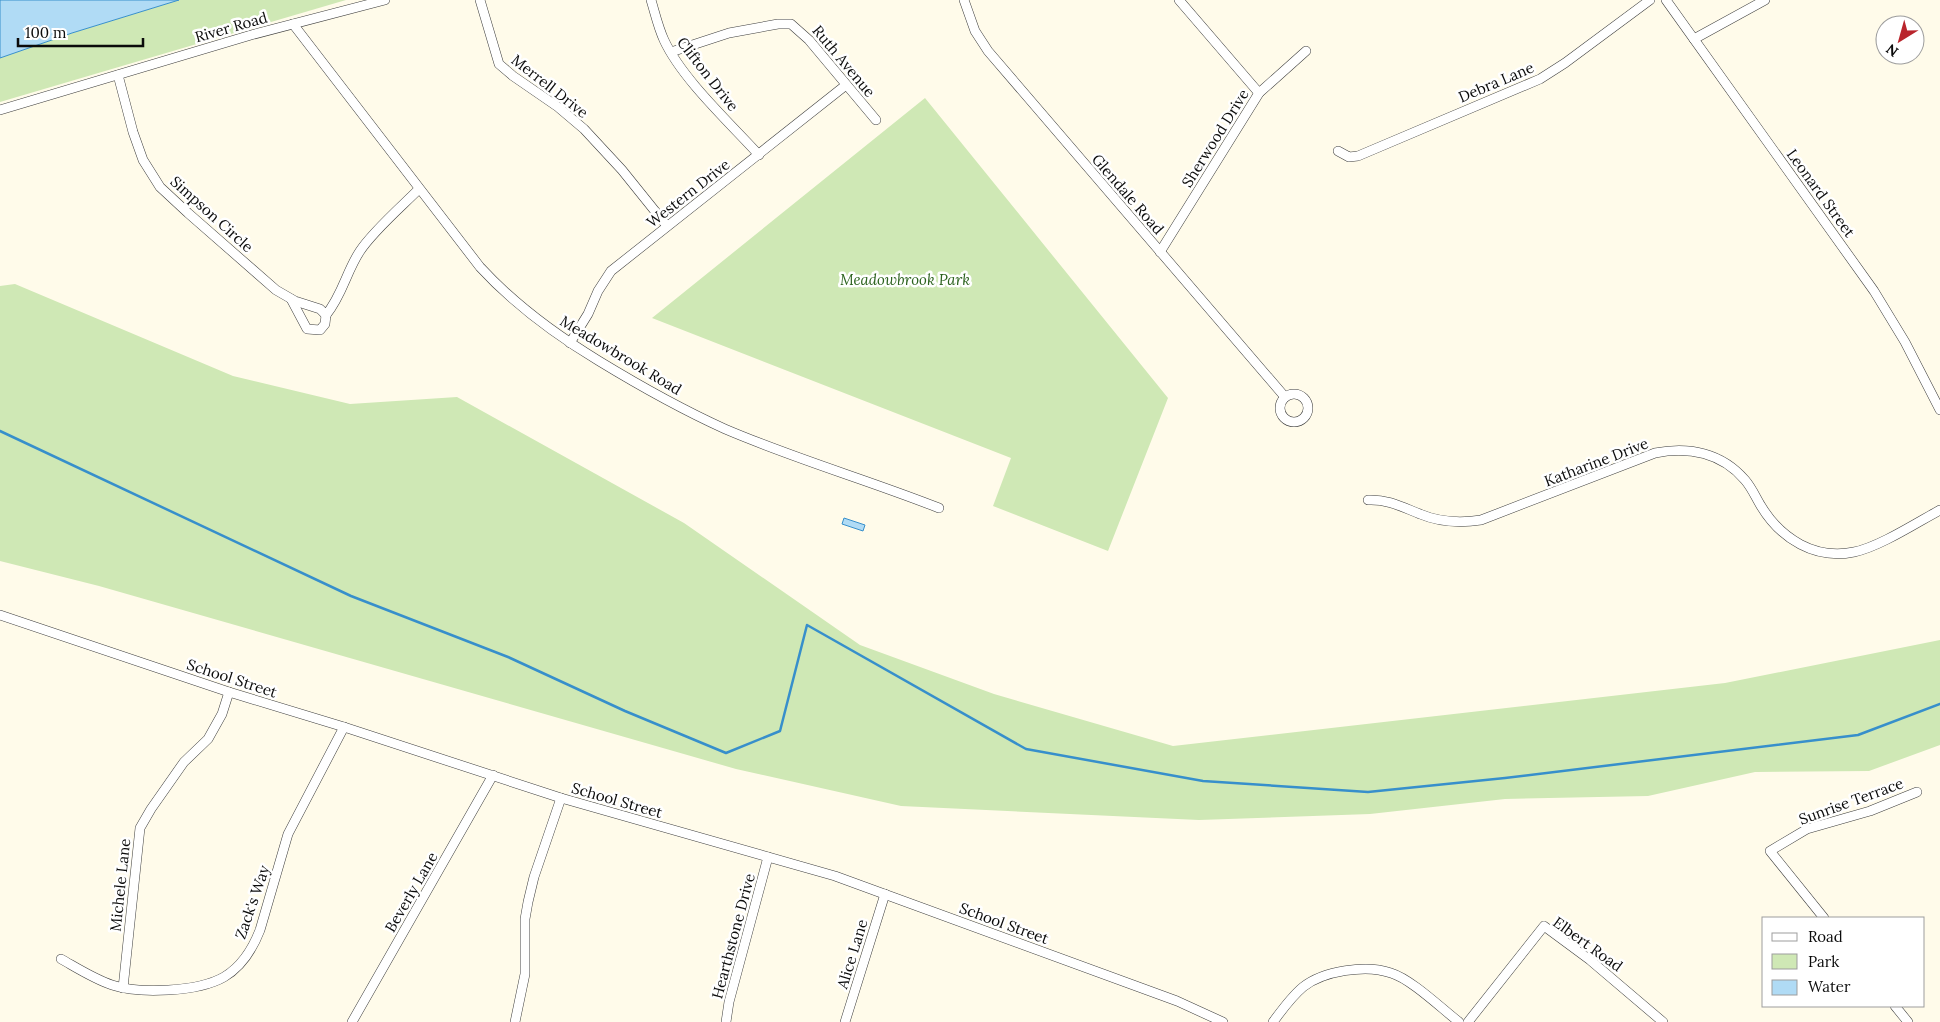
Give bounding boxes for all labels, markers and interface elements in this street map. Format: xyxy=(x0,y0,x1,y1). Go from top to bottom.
street label: River Road xyxy=(193,8,269,46)
scale bar xyxy=(18,15,142,47)
north arrow xyxy=(1875,15,1925,65)
street label: Ruth Avenue xyxy=(808,21,880,101)
text: 100 m xyxy=(25,23,66,42)
street label: Clifton Drive xyxy=(673,33,743,115)
text: N xyxy=(1882,40,1902,61)
street label: Merrell Drive xyxy=(508,50,592,122)
street label: Debra Lane xyxy=(1455,58,1537,106)
street label: Sherwood Drive xyxy=(1177,85,1253,191)
street label: Leonard Street xyxy=(1783,145,1859,241)
street label: Glendale Road xyxy=(1088,150,1168,238)
street label: Western Drive xyxy=(643,155,733,231)
street label: Simpson Circle xyxy=(167,172,257,256)
park label: Meadowbrook Park xyxy=(840,270,970,289)
street label: Meadowbrook Road xyxy=(557,311,685,399)
street label: Katharine Drive xyxy=(1541,433,1651,491)
street label: School Street xyxy=(185,655,280,702)
street label: Sunrise Terrace xyxy=(1796,773,1906,829)
street label: School Street xyxy=(569,778,665,822)
street label: Michele Lane xyxy=(106,838,134,932)
street label: Beverly Lane xyxy=(380,849,442,935)
street label: Zack's Way xyxy=(231,863,274,941)
street label: Hearthstone Drive xyxy=(707,871,759,1001)
street label: School Street xyxy=(957,898,1051,948)
street label: Elbert Road xyxy=(1549,912,1627,976)
street label: Alice Lane xyxy=(832,917,872,992)
legend xyxy=(1762,917,1925,1007)
text: Road xyxy=(1808,927,1843,946)
text: Park xyxy=(1808,952,1839,971)
text: Water xyxy=(1808,977,1851,996)

